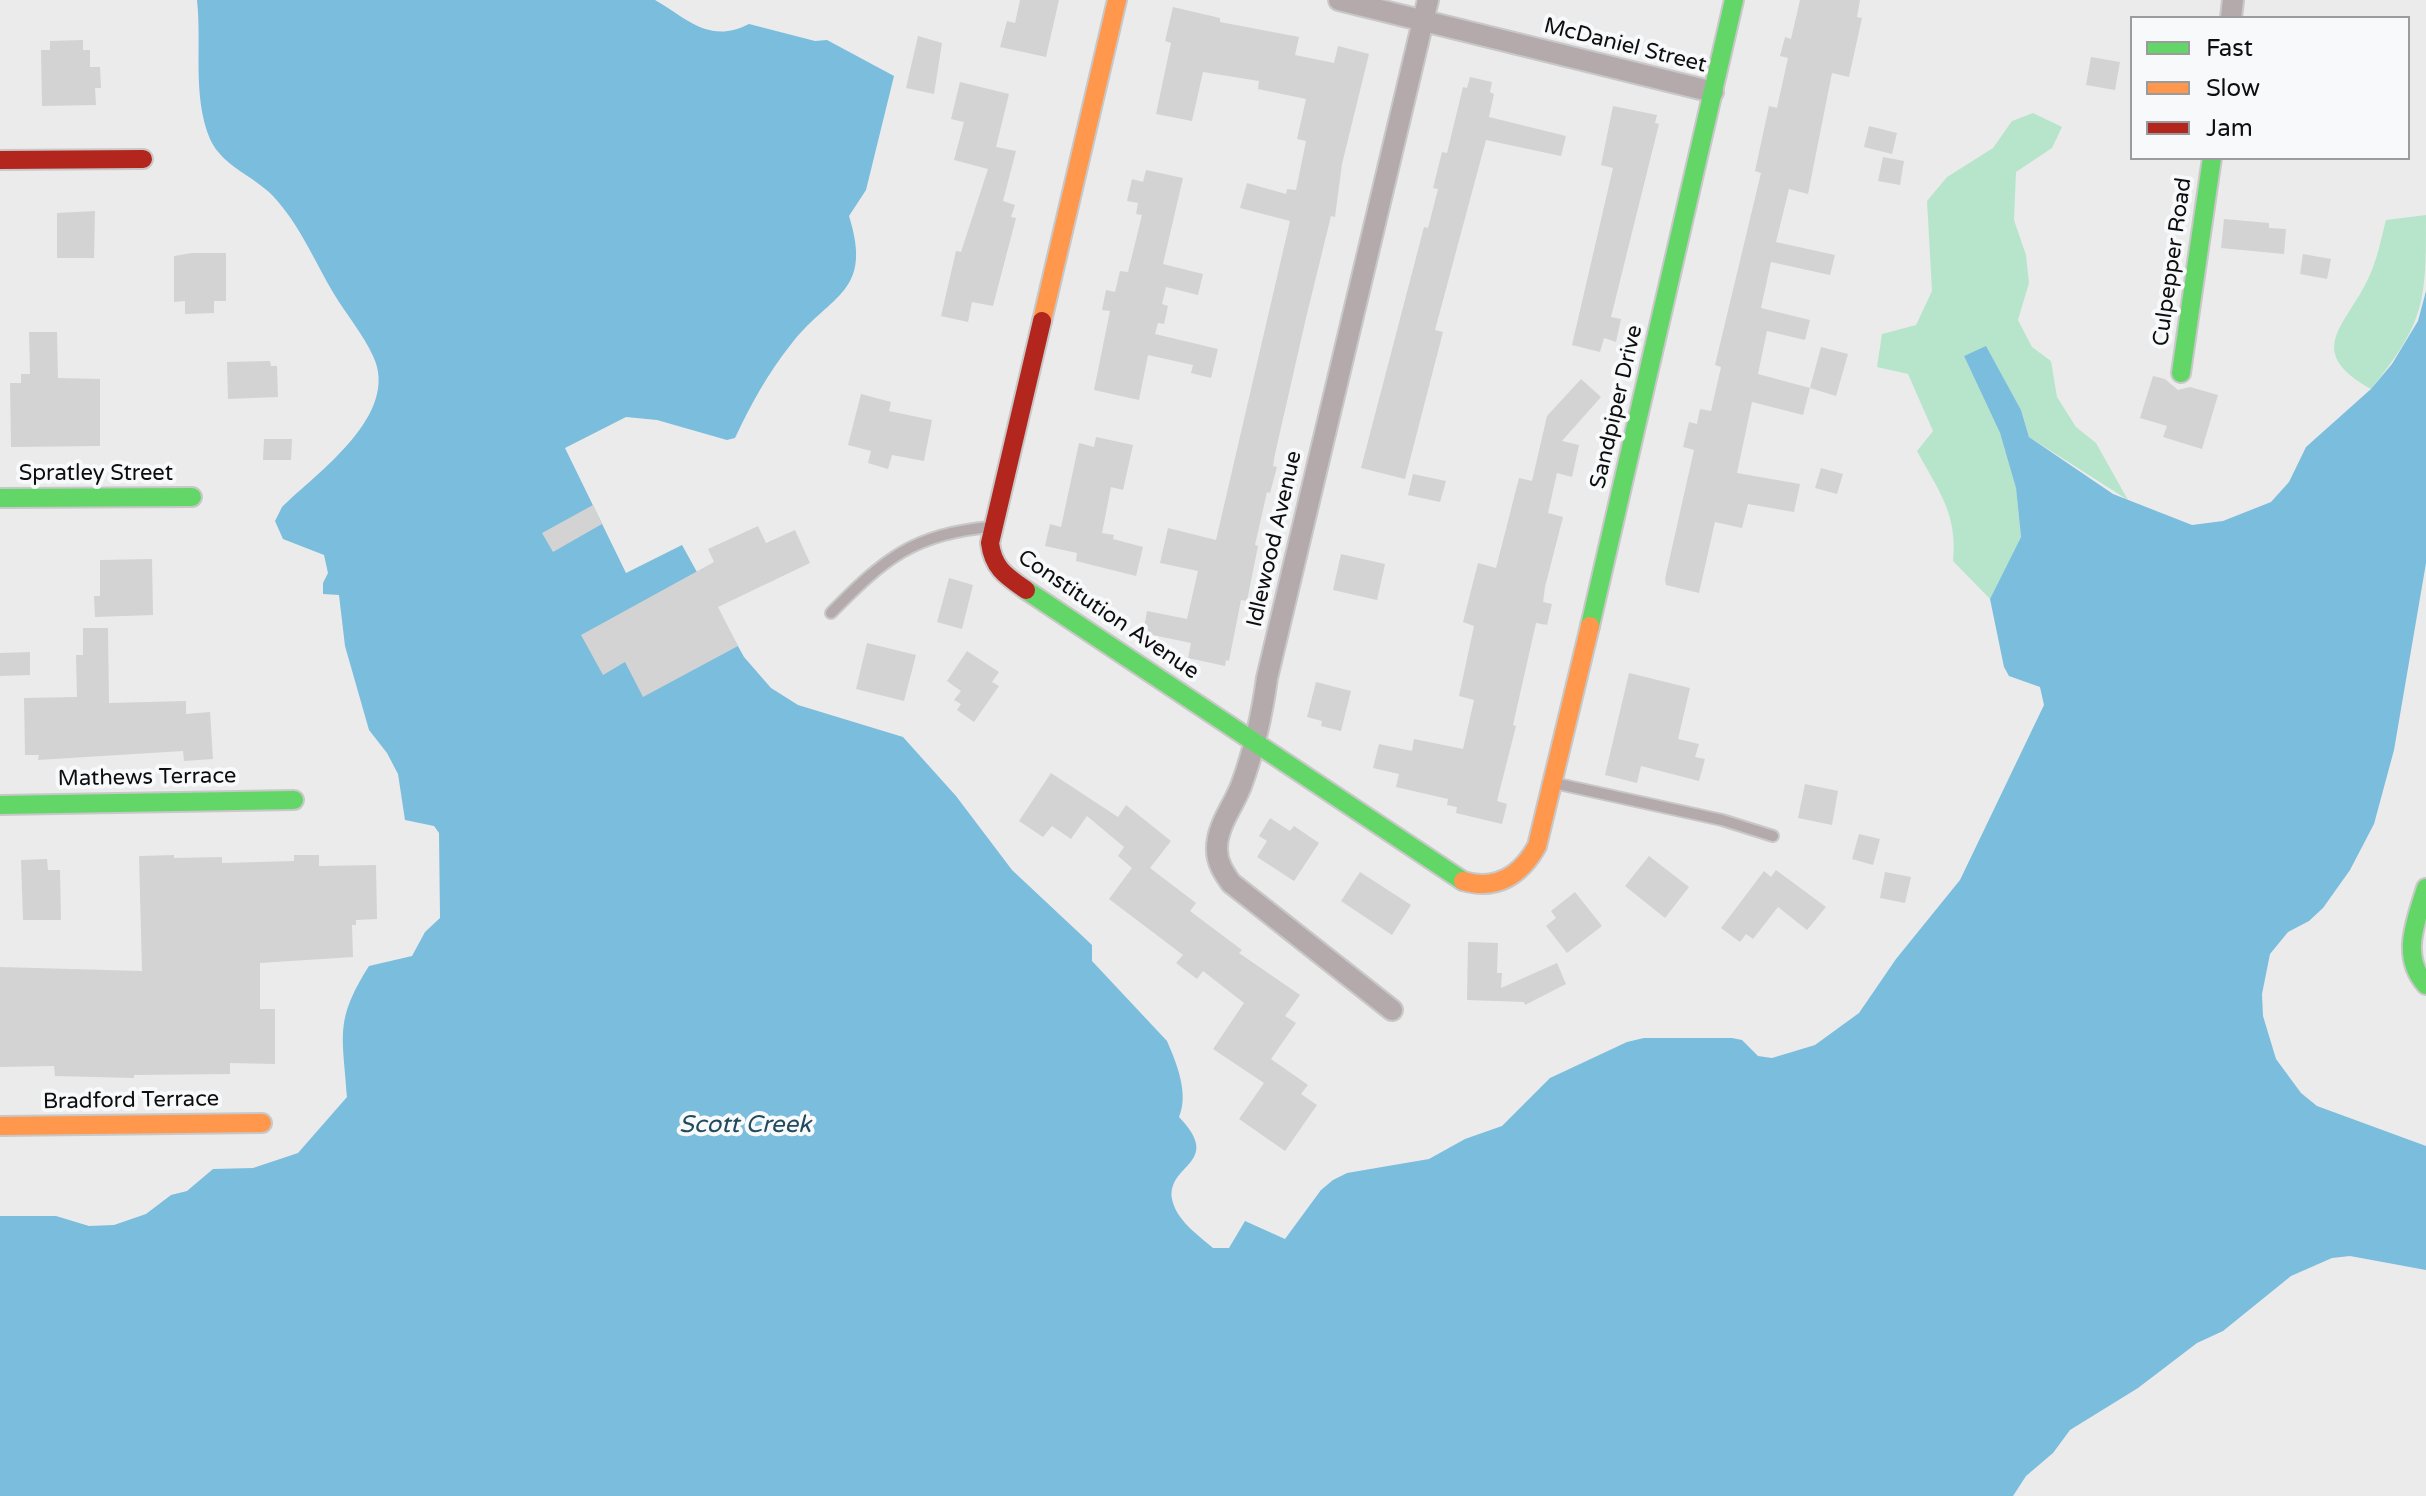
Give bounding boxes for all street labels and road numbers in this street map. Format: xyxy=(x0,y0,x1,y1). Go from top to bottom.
street label: McDaniel Street xyxy=(1541,13,1709,79)
street label: Culpepper Road xyxy=(2148,176,2198,348)
street label: Sandpiper Drive xyxy=(1585,323,1649,491)
street label: Idlewood Avenue xyxy=(1242,448,1308,630)
street label: Spratley Street xyxy=(19,461,173,487)
street label: Constitution Avenue xyxy=(1012,545,1204,685)
street label: Mathews Terrace xyxy=(57,763,237,793)
street label: Bradford Terrace xyxy=(43,1086,219,1116)

